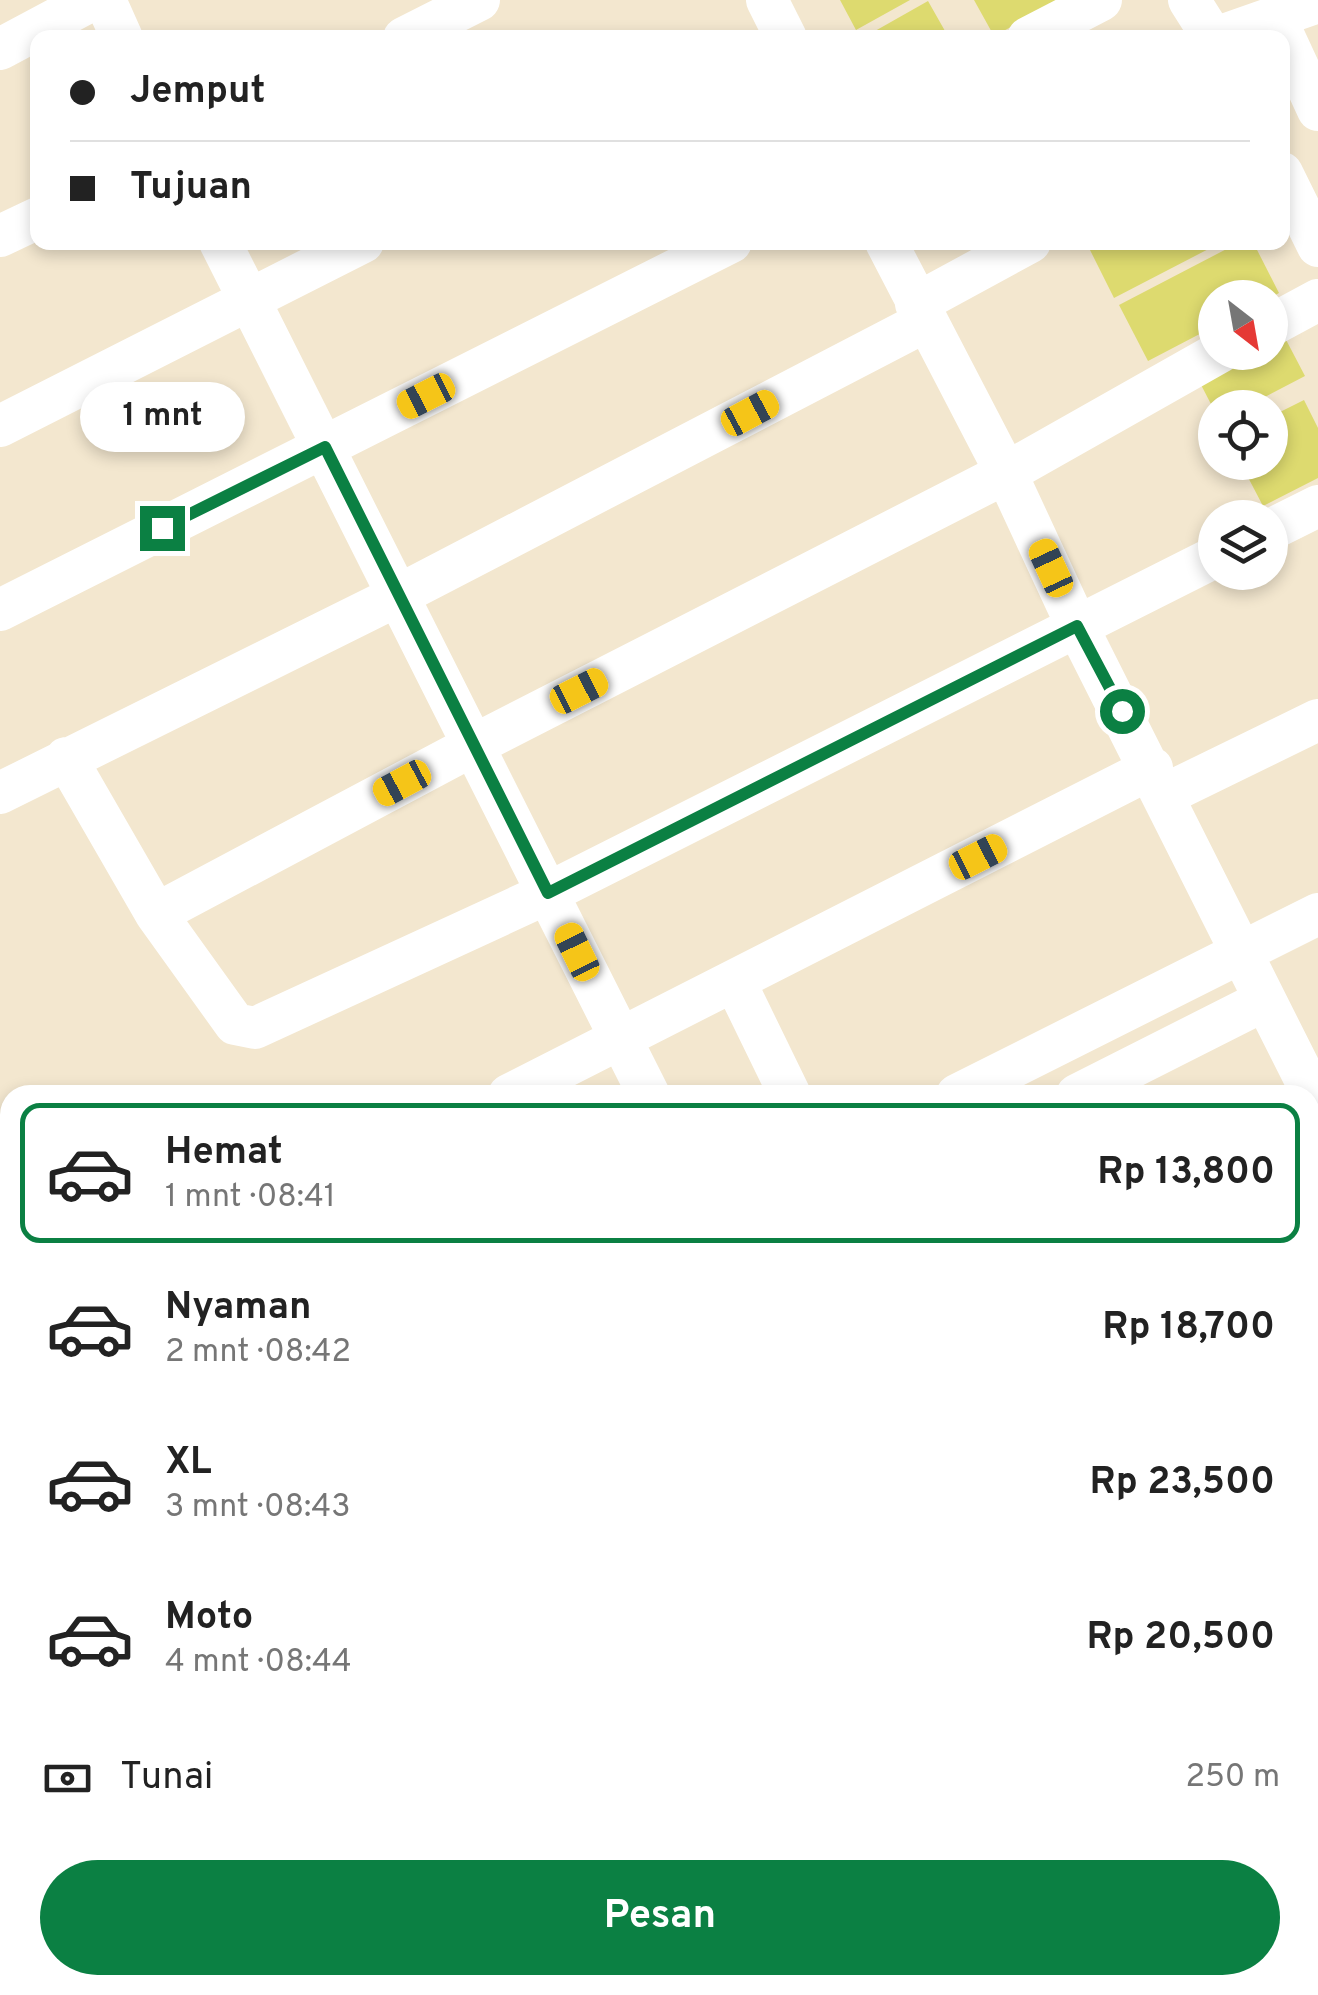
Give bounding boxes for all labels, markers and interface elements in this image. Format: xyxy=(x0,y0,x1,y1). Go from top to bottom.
text: Jemput xyxy=(130,68,265,117)
text: Tujuan xyxy=(130,164,252,213)
north arrow xyxy=(1198,280,1288,370)
map controls xyxy=(1198,280,1288,590)
car xyxy=(392,369,460,423)
callout: 1 mnt xyxy=(80,383,244,453)
car xyxy=(716,386,784,440)
button: locate xyxy=(1198,390,1288,480)
text: 1 mnt xyxy=(122,397,203,437)
button: layers xyxy=(1198,500,1288,590)
route end xyxy=(140,506,185,551)
car xyxy=(1025,534,1077,602)
car xyxy=(545,664,613,718)
route start xyxy=(1100,689,1145,734)
car xyxy=(368,756,436,810)
car xyxy=(944,830,1012,884)
car xyxy=(550,918,604,986)
icon: car xyxy=(45,1128,135,1218)
text: Hemat xyxy=(165,1129,283,1178)
text: Rp 13,800 xyxy=(1097,1149,1275,1198)
text: 1 mnt · 08:41 xyxy=(165,1178,336,1218)
icon: car xyxy=(45,1283,135,1373)
text: Nyaman xyxy=(165,1284,312,1333)
text: Rp 18,700 xyxy=(1102,1304,1275,1353)
text: 2 mnt · 08:42 xyxy=(165,1333,351,1373)
icon: car xyxy=(45,1438,135,1528)
text: XL xyxy=(165,1439,212,1488)
text: Rp 23,500 xyxy=(1089,1459,1275,1508)
text: 3 mnt · 08:43 xyxy=(165,1488,350,1528)
icon: car xyxy=(45,1593,135,1683)
text: Moto xyxy=(165,1594,253,1643)
text: Rp 20,500 xyxy=(1086,1614,1275,1663)
text: 4 mnt · 08:44 xyxy=(165,1643,352,1683)
icon: cash xyxy=(40,1751,95,1806)
text: Tunai xyxy=(120,1754,214,1803)
text: 250 m xyxy=(1185,1758,1280,1798)
button: Pesan xyxy=(40,1860,1280,1975)

